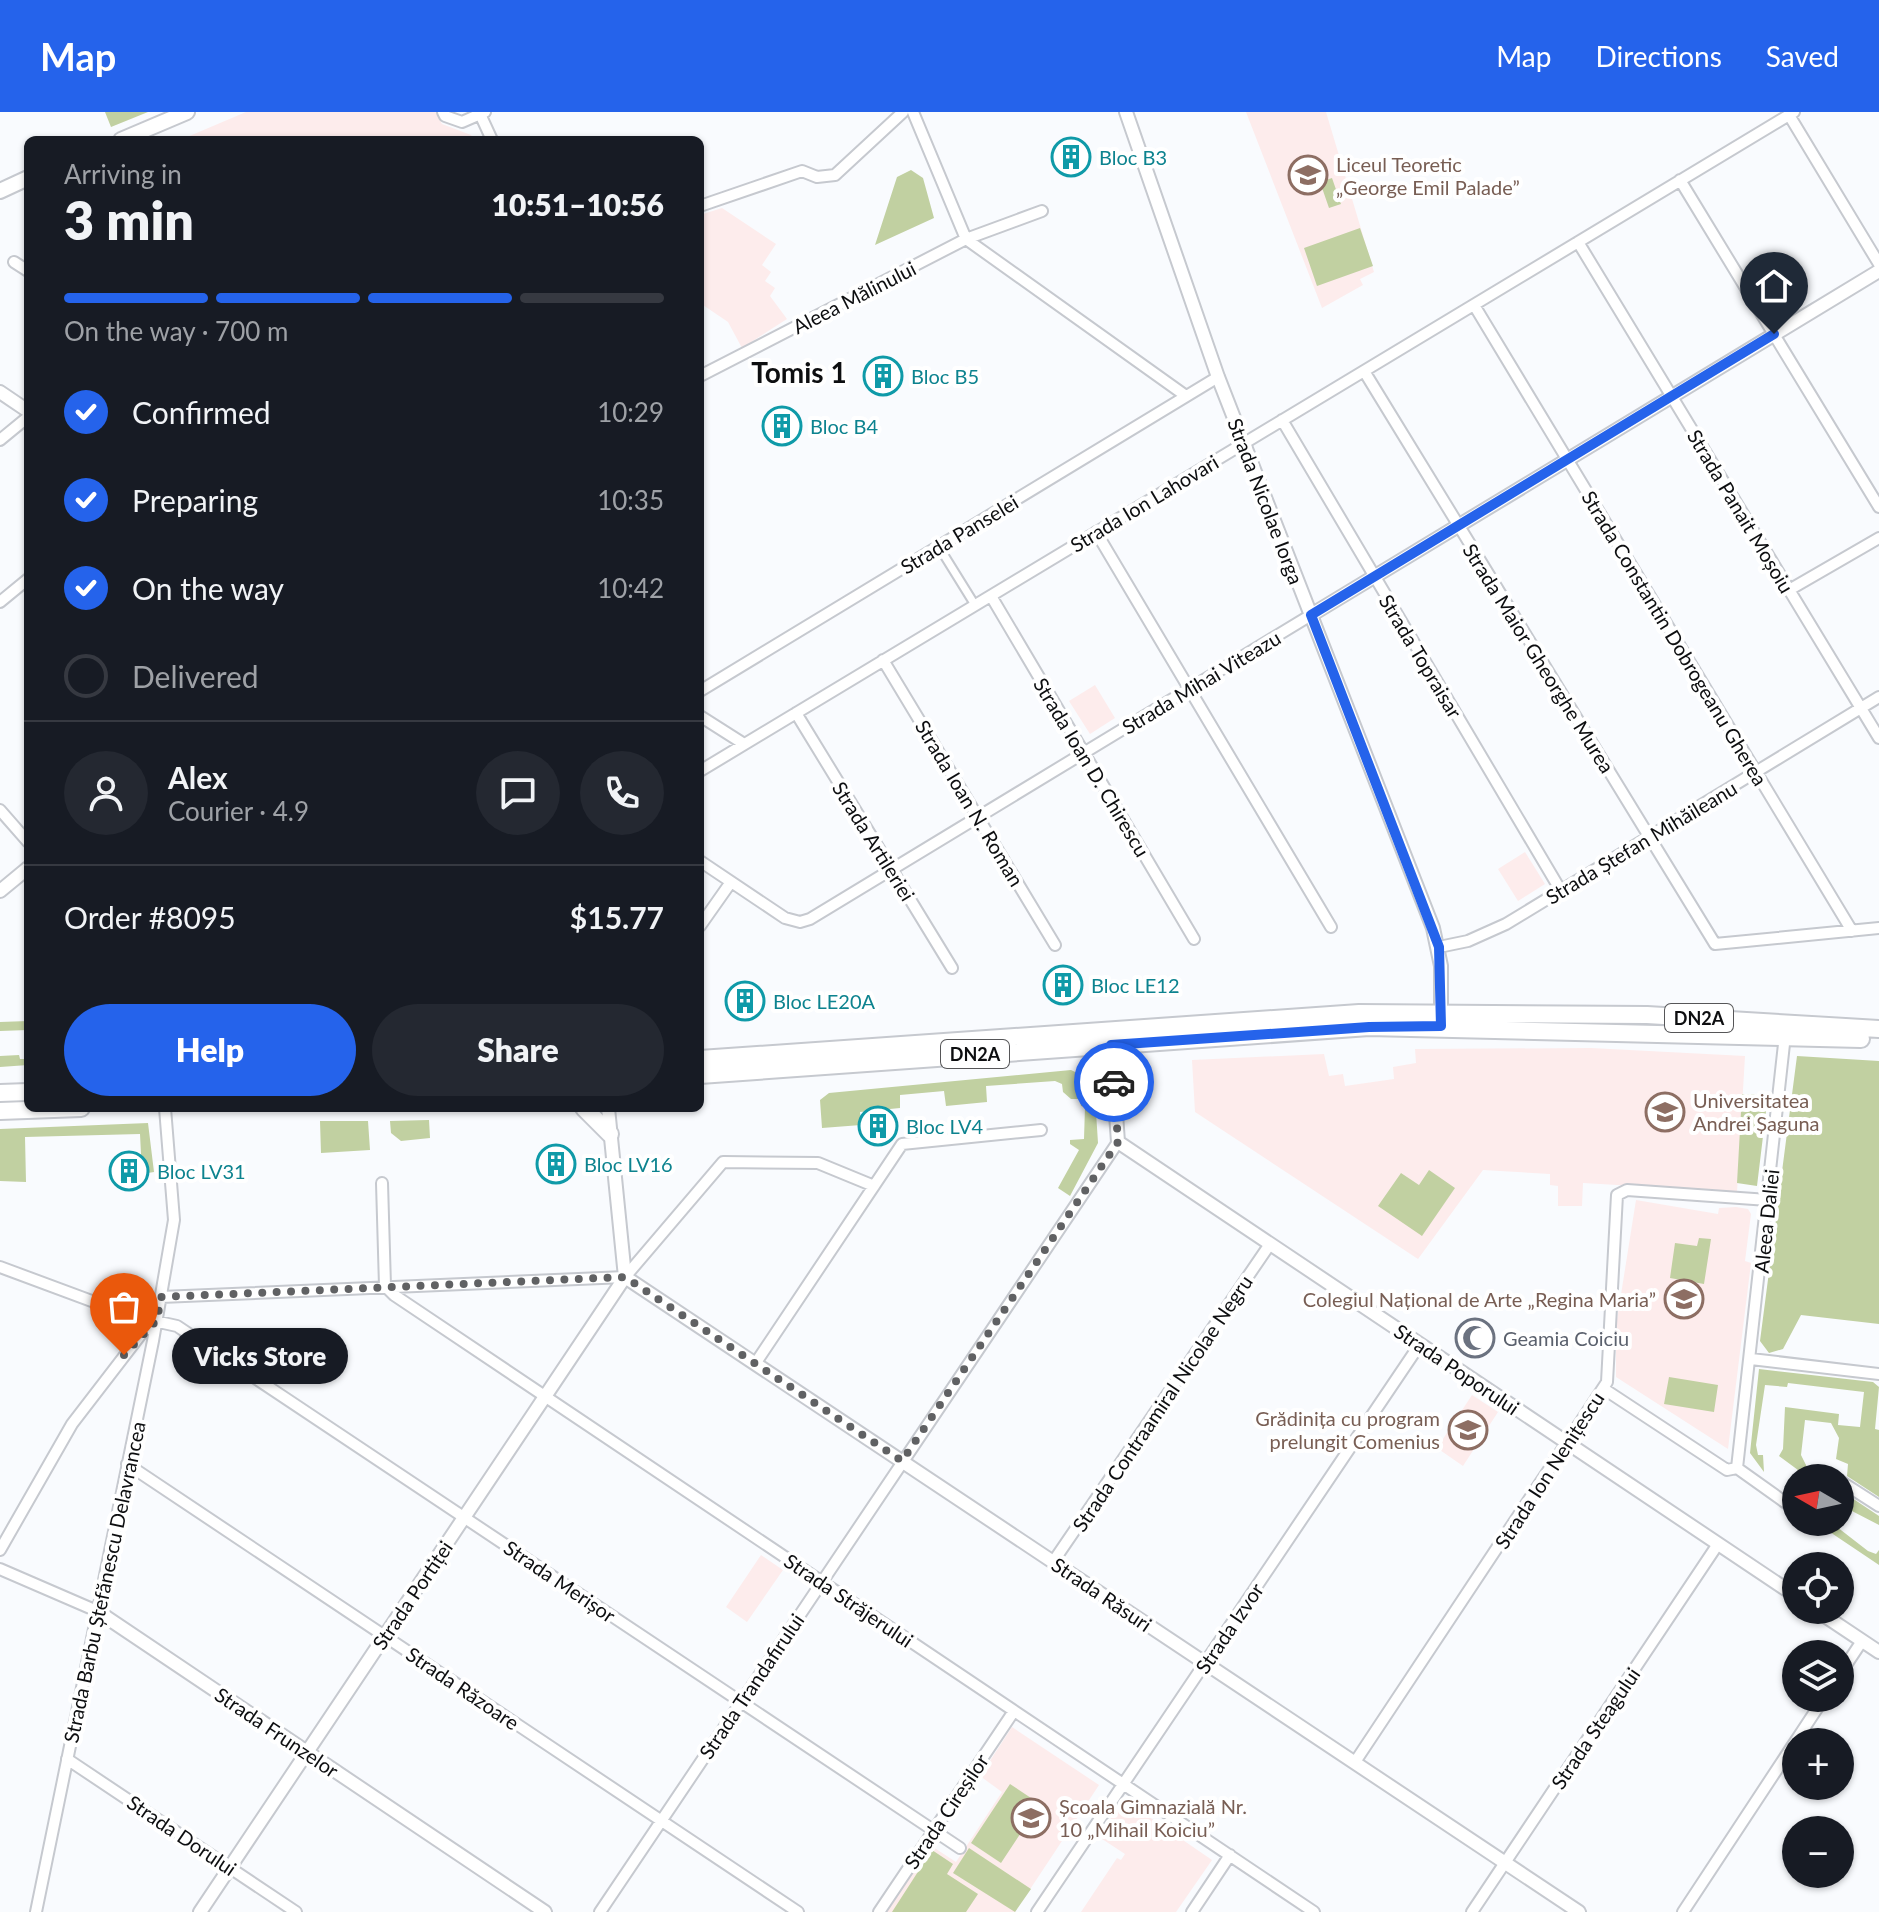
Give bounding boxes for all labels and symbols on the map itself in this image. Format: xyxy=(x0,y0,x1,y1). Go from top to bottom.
building icon: Bloc B3 xyxy=(1050,136,1092,178)
place label: Bloc B3 xyxy=(1099,145,1167,169)
place label: Liceul Teoretic „George Emil Palade” xyxy=(1336,152,1520,199)
school or university icon: Liceul Teoretic „George Emil Palade” xyxy=(1287,154,1329,196)
pin xyxy=(1740,252,1808,334)
street label: Aleea Mălinului xyxy=(788,256,920,338)
district label: Tomis 1 xyxy=(751,355,847,389)
building icon: Bloc B5 xyxy=(862,355,904,397)
place label: Bloc B5 xyxy=(911,364,979,388)
building icon: Bloc B4 xyxy=(761,405,803,447)
place label: Bloc B4 xyxy=(810,414,878,438)
street label: Strada Nicolae Iorga xyxy=(1223,415,1309,587)
street label: Strada Panait Moșoiu xyxy=(1683,425,1799,597)
street label: Strada Ion Lahovari xyxy=(1066,449,1222,557)
street label: Strada Constantin Dobrogeanu Gherea xyxy=(1577,486,1773,790)
street label: Strada Panselei xyxy=(896,489,1022,579)
street label: Strada Maior Gheorghe Murea xyxy=(1458,539,1620,777)
street label: Strada Topraisar xyxy=(1375,590,1468,723)
street label: Strada Mihai Viteazu xyxy=(1117,625,1285,739)
street label: Strada Ioan D. Chirescu xyxy=(1029,673,1155,861)
street label: Strada Ioan N. Roman xyxy=(911,716,1029,890)
street label: Strada Ștefan Mihăileanu xyxy=(1541,775,1741,909)
street label: Strada Artileriei xyxy=(828,777,920,905)
building icon: Bloc LE12 xyxy=(1042,964,1084,1006)
place label: Bloc LE12 xyxy=(1091,973,1179,997)
building icon: Bloc LE20A xyxy=(724,980,766,1022)
place label: Bloc LE20A xyxy=(773,989,875,1013)
road number: DN2A xyxy=(1665,1004,1733,1032)
road number: DN2A xyxy=(941,1040,1009,1068)
courier xyxy=(1074,1042,1154,1122)
place label: Universitatea Andrei Șaguna xyxy=(1693,1088,1820,1135)
school or university icon: Universitatea Andrei Șaguna xyxy=(1644,1091,1686,1133)
building icon: Bloc LV4 xyxy=(857,1105,899,1147)
place label: Bloc LV4 xyxy=(906,1114,984,1138)
building icon: Bloc LV16 xyxy=(535,1143,577,1185)
building icon: Bloc LV31 xyxy=(108,1150,150,1192)
place label: Bloc LV16 xyxy=(584,1152,673,1176)
place label: Bloc LV31 xyxy=(157,1159,246,1183)
street label: Aleea Daliei xyxy=(1749,1168,1783,1274)
street label: Strada Contraamiral Nicolae Negru xyxy=(1067,1270,1257,1536)
pin xyxy=(90,1273,158,1355)
school or university icon: Colegiul Național de Arte „Regina Maria” xyxy=(1663,1278,1705,1320)
place label: Colegiul Național de Arte „Regina Maria” xyxy=(1303,1287,1656,1311)
mosque icon: Geamia Coiciu xyxy=(1454,1317,1496,1359)
street label: Strada Poporului xyxy=(1390,1318,1524,1420)
place label: Geamia Coiciu xyxy=(1503,1326,1629,1350)
callout: Vicks Store xyxy=(172,1327,348,1383)
street label: Strada Ion Nenițescu xyxy=(1489,1387,1609,1553)
place label: Grădinița cu program prelungit Comenius xyxy=(1255,1406,1440,1453)
school or university icon: Grădinița cu program prelungit Comenius xyxy=(1447,1409,1489,1451)
street label: Strada Barbu Ștefănescu Delavrancea xyxy=(58,1419,150,1745)
north arrow xyxy=(1782,1464,1854,1536)
street label: Strada Merișor xyxy=(500,1535,621,1627)
street label: Strada Portiței xyxy=(367,1536,457,1654)
street label: Strada Străjerului xyxy=(780,1548,918,1652)
street label: Strada Răsuri xyxy=(1048,1552,1156,1636)
street label: Strada Izvor xyxy=(1190,1578,1268,1678)
street label: Strada Trandafirului xyxy=(694,1609,808,1763)
street label: Strada Răzoare xyxy=(402,1641,524,1735)
street label: Strada Steagului xyxy=(1546,1663,1644,1793)
street label: Strada Frunzelor xyxy=(211,1682,344,1783)
street label: Strada Cireșilor xyxy=(899,1748,994,1873)
street label: Strada Dorului xyxy=(123,1790,241,1880)
place label: Școala Gimnazială Nr. 10 „Mihail Koiciu” xyxy=(1059,1794,1247,1841)
school or university icon: Școala Gimnazială Nr. 10 „Mihail Koiciu” xyxy=(1010,1797,1052,1839)

